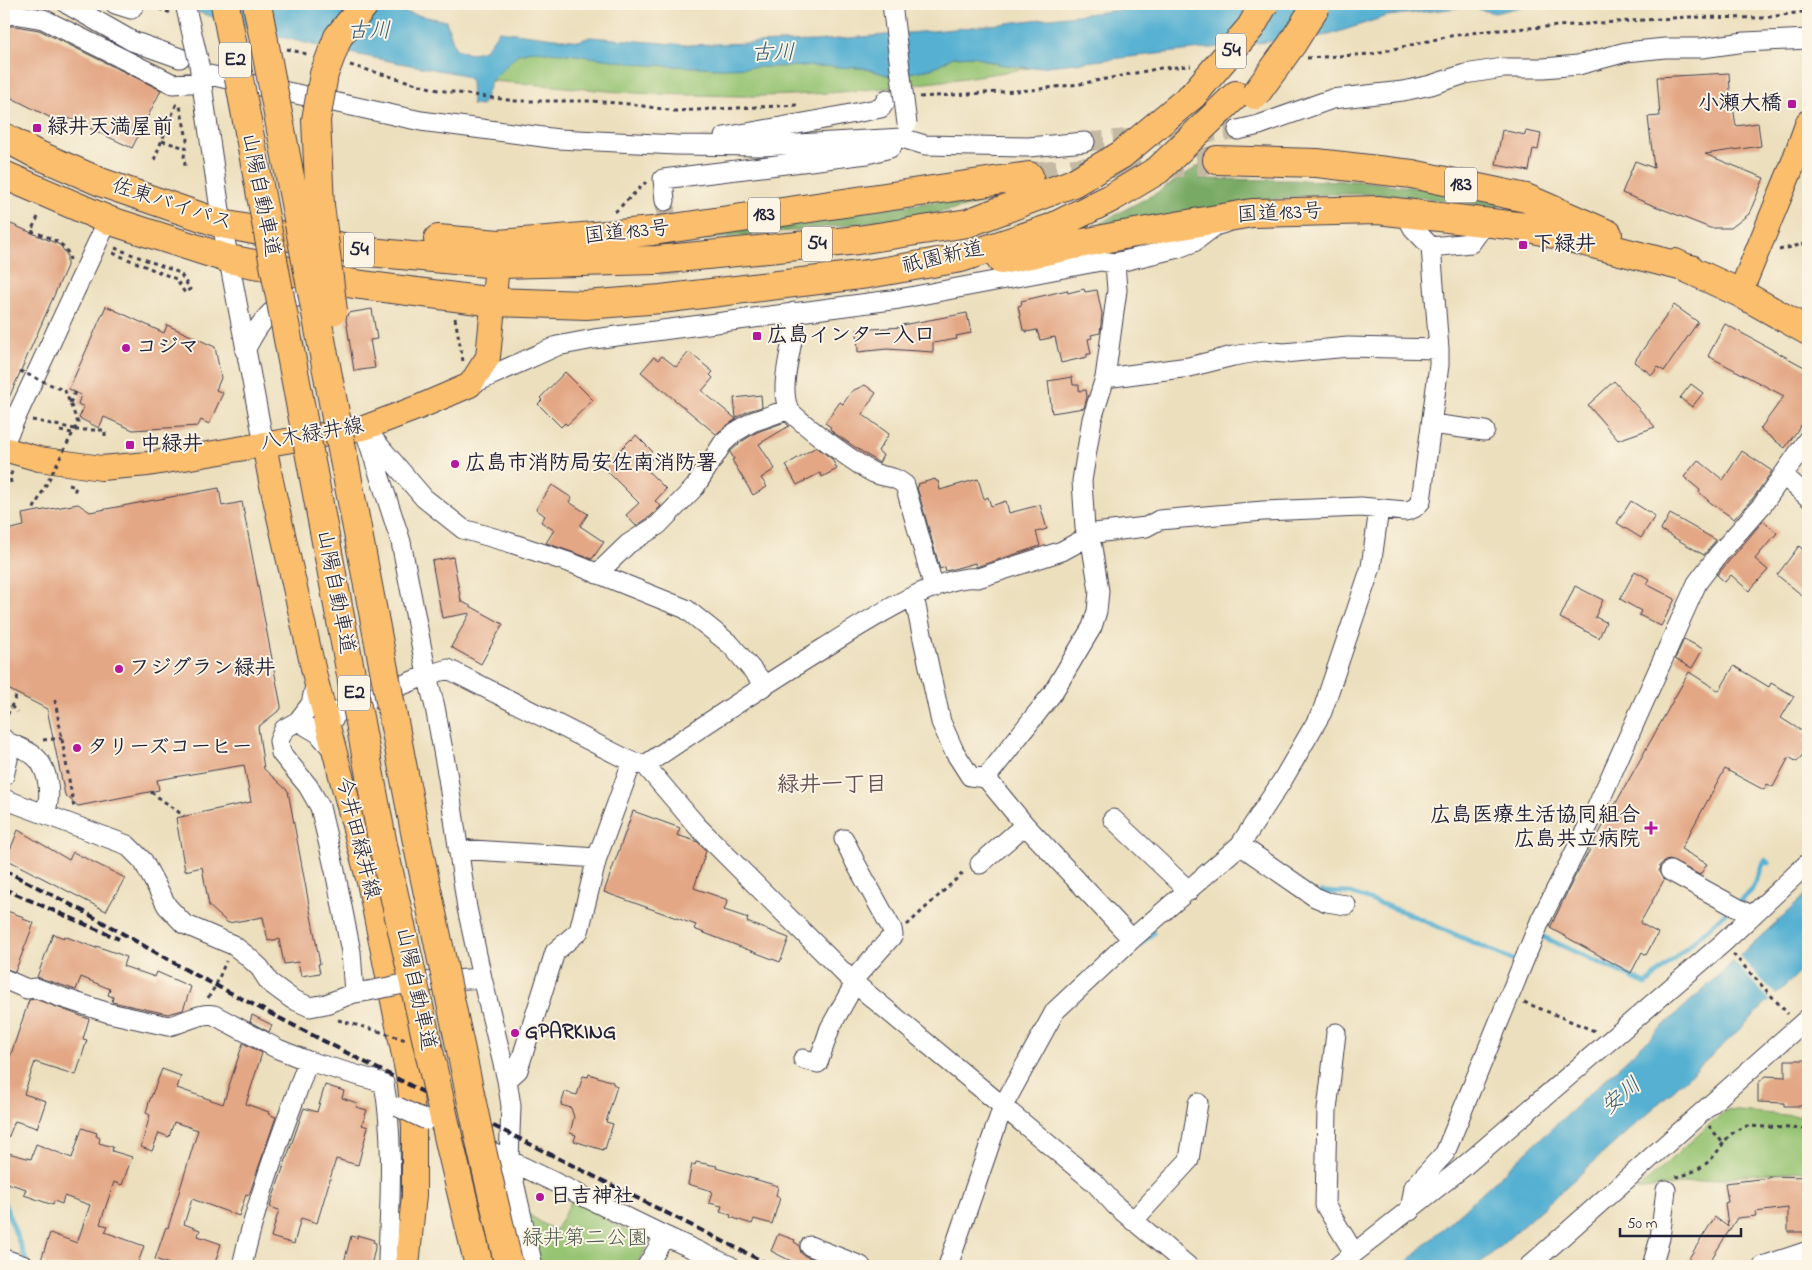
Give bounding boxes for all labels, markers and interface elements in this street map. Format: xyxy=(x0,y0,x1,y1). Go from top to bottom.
water label: 古川 xyxy=(347,16,391,48)
road number: 54 xyxy=(1216,34,1246,68)
water label: 古川 xyxy=(751,38,795,70)
road number: E2 xyxy=(219,42,251,78)
place label: 小瀬大橋 xyxy=(1698,89,1782,119)
marker: 小瀬大橋 xyxy=(1786,98,1798,110)
place label: 緑井天満屋前 xyxy=(47,113,173,143)
marker: 緑井天満屋前 xyxy=(31,122,43,134)
street label: 山陽自動車道 xyxy=(233,130,287,260)
road number: 183 xyxy=(1445,168,1477,202)
street label: 佐東バイパス xyxy=(108,171,236,239)
street label: 国道183号 xyxy=(1236,197,1324,231)
road number: 183 xyxy=(748,198,780,232)
street label: 国道183号 xyxy=(583,214,671,252)
road number: 54 xyxy=(802,226,832,262)
place label: 下緑井 xyxy=(1533,230,1596,260)
road number: 54 xyxy=(344,232,374,268)
street label: 祇園新道 xyxy=(899,234,987,282)
marker: 下緑井 xyxy=(1517,239,1529,251)
place label: 広島インター入口 xyxy=(767,321,935,351)
marker: 広島インター入口 xyxy=(751,330,763,342)
place label: コジマ xyxy=(136,333,199,363)
marker: コジマ xyxy=(120,342,132,354)
street label: 八木緑井線 xyxy=(258,411,366,459)
place label: 中緑井 xyxy=(140,430,203,460)
marker: 中緑井 xyxy=(124,439,136,451)
place label: 広島市消防局安佐南消防署 xyxy=(465,449,717,479)
marker: 広島市消防局安佐南消防署 xyxy=(449,458,461,470)
street label: 山陽自動車道 xyxy=(308,527,362,657)
place label: フジグラン緑井 xyxy=(129,654,276,684)
marker: フジグラン緑井 xyxy=(113,663,125,675)
road number: E2 xyxy=(338,676,370,710)
place label: タリーズコーヒー xyxy=(87,733,252,763)
marker: タリーズコーヒー xyxy=(71,742,83,754)
district label: 緑井一丁目 xyxy=(777,770,887,802)
street label: 今井田緑井線 xyxy=(327,773,387,903)
place label: 広島医療生活協同組合 広島共立病院 xyxy=(1430,801,1640,855)
marker: 広島医療生活協同組合 広島共立病院 xyxy=(1644,821,1658,835)
street label: 山陽自動車道 xyxy=(387,924,443,1054)
place label: GPARKING xyxy=(525,1018,616,1048)
marker: GPARKING xyxy=(509,1027,521,1039)
water label: 安川 xyxy=(1595,1071,1649,1123)
place label: 日吉神社 xyxy=(550,1182,634,1212)
marker: 日吉神社 xyxy=(534,1191,546,1203)
scale bar xyxy=(1620,1205,1741,1237)
text: 50 m xyxy=(1627,1213,1658,1235)
park label: 緑井第二公園 xyxy=(522,1224,648,1254)

